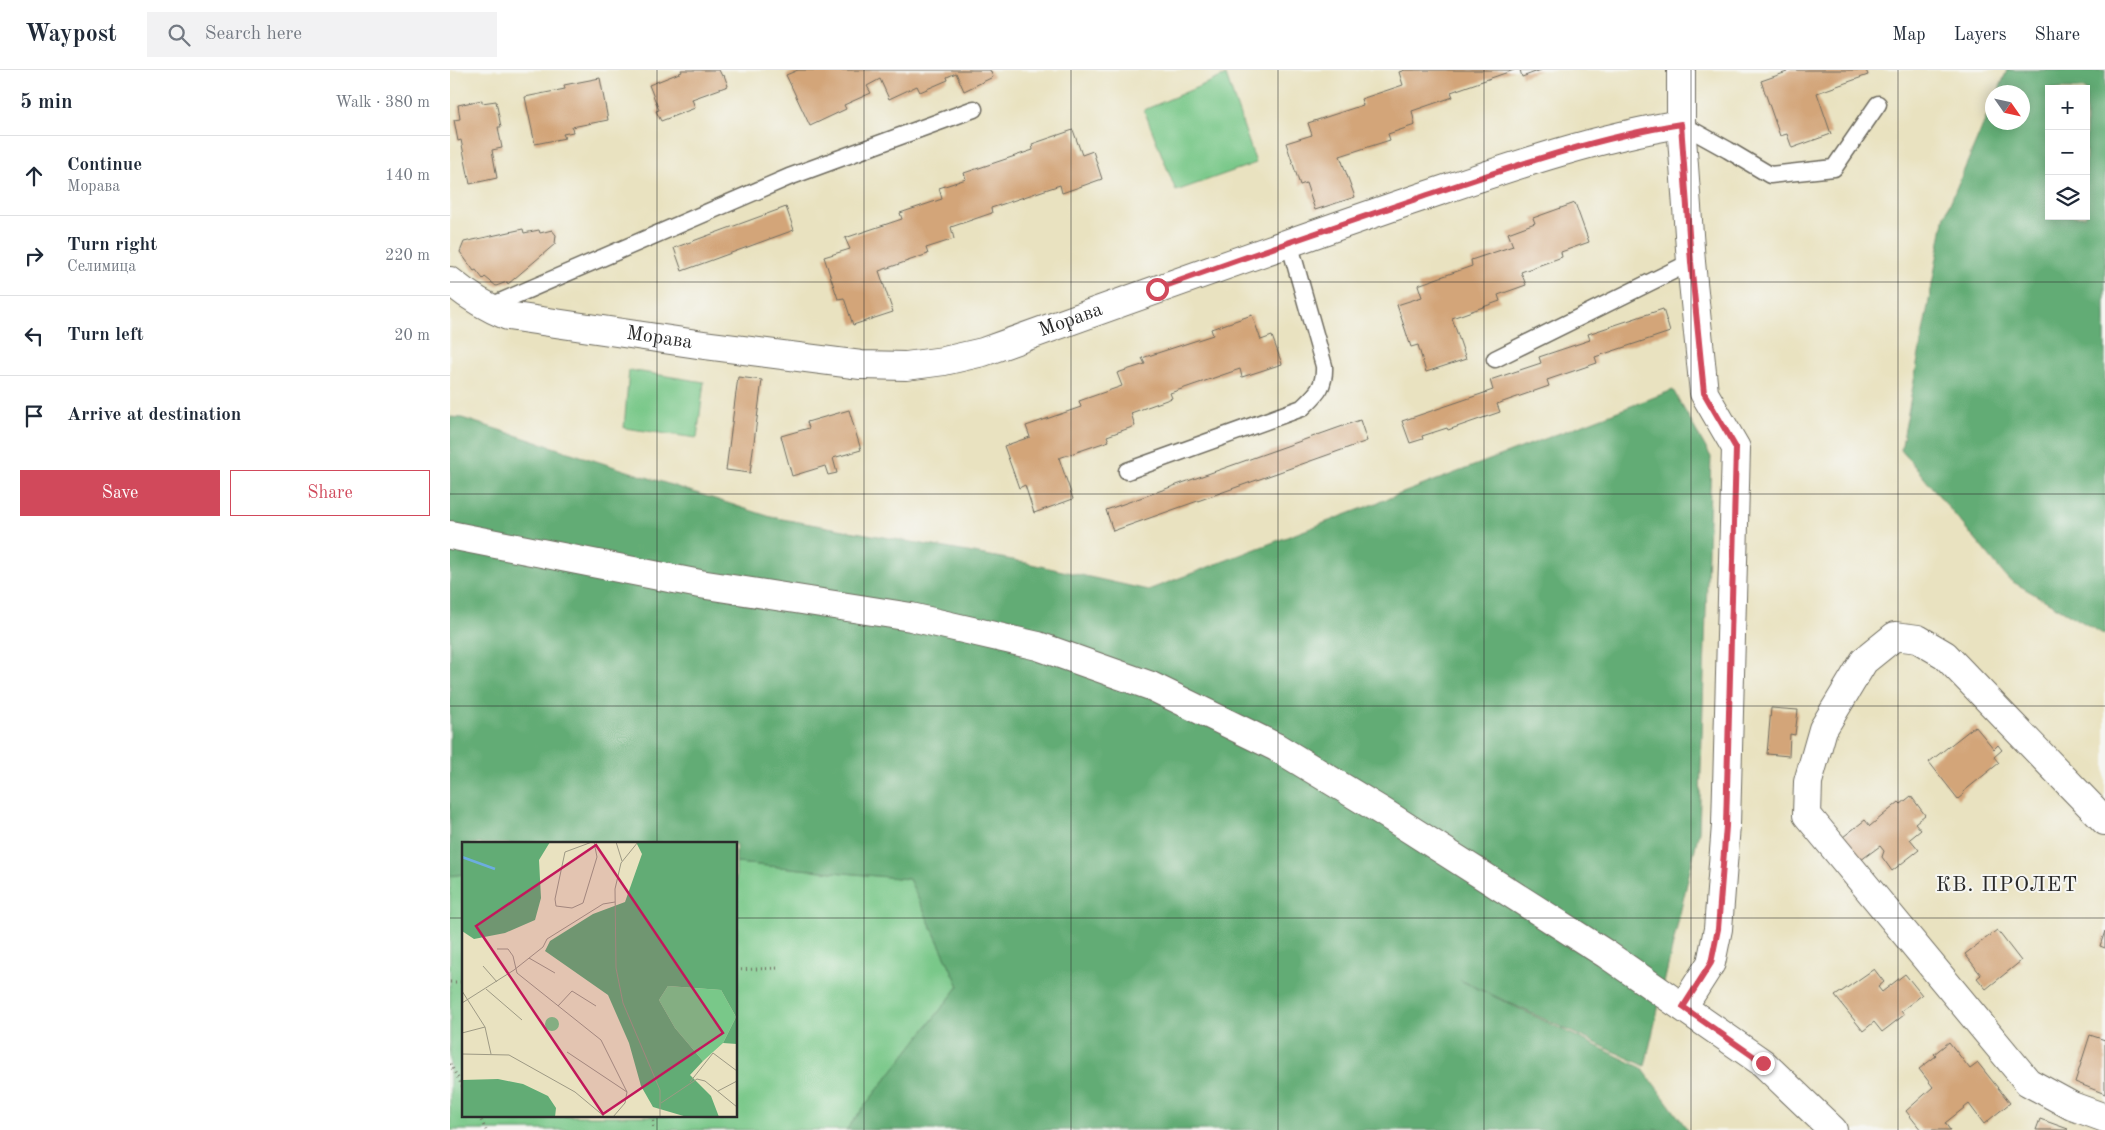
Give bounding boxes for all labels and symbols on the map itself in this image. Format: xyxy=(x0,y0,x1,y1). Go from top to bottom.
north arrow xyxy=(1985,85,2030,130)
route start xyxy=(1146,278,1169,301)
street label: Морава xyxy=(1036,300,1105,341)
street label: Морава xyxy=(625,324,694,353)
inset map xyxy=(462,842,738,1118)
district label: КВ. ПРОЛЕТ xyxy=(1936,875,2078,896)
route end xyxy=(1752,1052,1775,1075)

